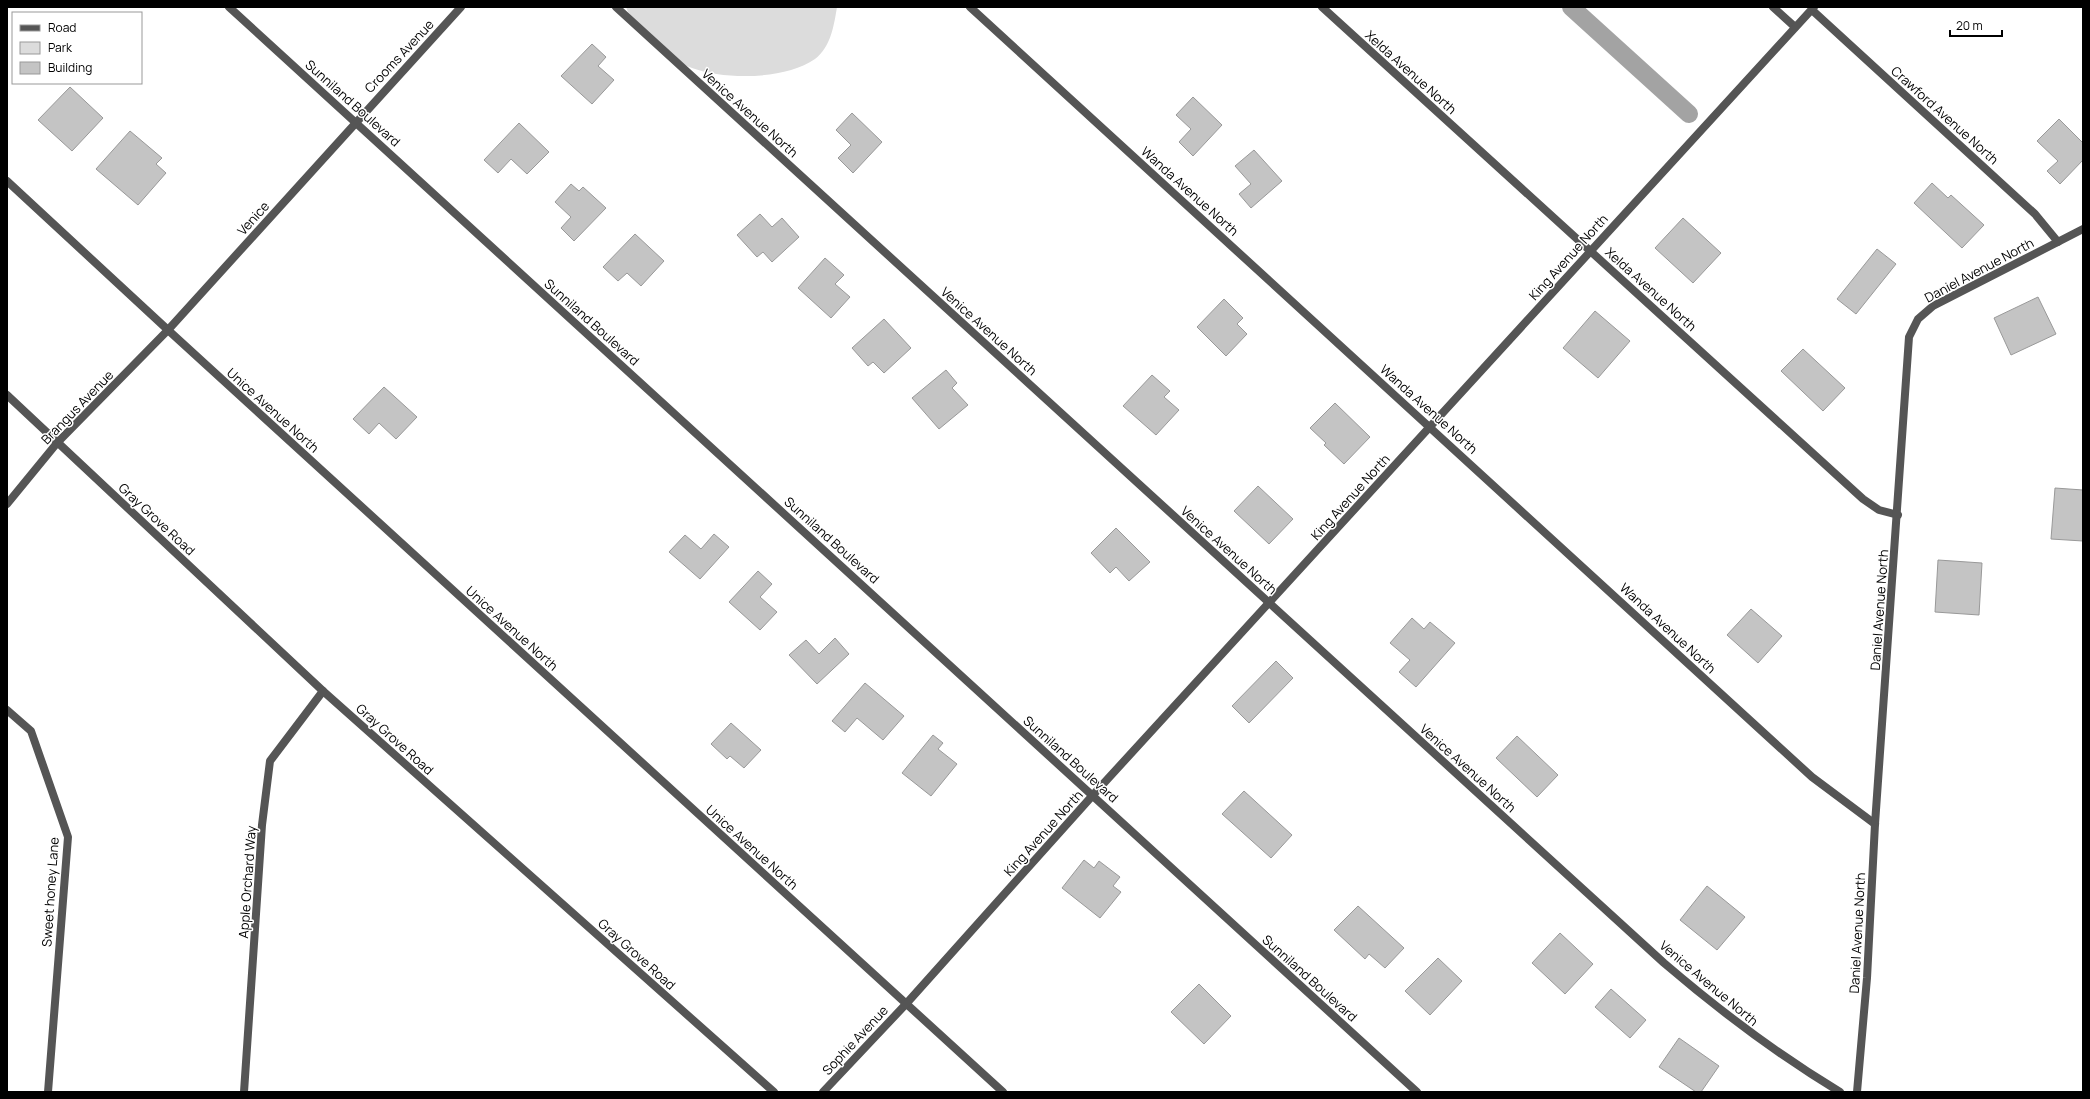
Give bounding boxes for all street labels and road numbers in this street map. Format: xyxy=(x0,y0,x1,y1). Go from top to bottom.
street label: Crooms Avenue xyxy=(360,15,438,97)
street label: Xelda Avenue North xyxy=(1361,26,1461,118)
street label: Sunniland Boulevard xyxy=(302,56,404,150)
street label: Crawford Avenue North xyxy=(1887,62,2003,168)
street label: Venice Avenue North xyxy=(698,65,802,161)
street label: Wanda Avenue North xyxy=(1137,142,1243,240)
street label: Venice xyxy=(233,197,273,239)
street label: King Avenue North xyxy=(1524,210,1612,304)
street label: Daniel Avenue North xyxy=(1921,234,2037,306)
street label: Xelda Avenue North xyxy=(1601,243,1701,335)
street label: Sunniland Boulevard xyxy=(541,275,643,369)
street label: Venice Avenue North xyxy=(937,283,1041,379)
street label: Wanda Avenue North xyxy=(1376,360,1482,458)
street label: Unice Avenue North xyxy=(223,364,323,456)
street label: Brangus Avenue xyxy=(37,366,117,448)
street label: King Avenue North xyxy=(1306,450,1394,544)
street label: Gray Grove Road xyxy=(115,479,199,559)
street label: Sunniland Boulevard xyxy=(781,493,883,587)
street label: Venice Avenue North xyxy=(1177,502,1281,598)
street label: Daniel Avenue North xyxy=(1866,549,1892,671)
street label: Wanda Avenue North xyxy=(1616,579,1720,677)
street label: Unice Avenue North xyxy=(462,582,562,674)
street label: Gray Grove Road xyxy=(352,699,438,779)
street label: Sunniland Boulevard xyxy=(1020,712,1122,806)
street label: Venice Avenue North xyxy=(1416,720,1520,816)
street label: King Avenue North xyxy=(999,786,1087,880)
street label: Unice Avenue North xyxy=(702,801,802,893)
street label: Apple Orchard Way xyxy=(234,825,260,939)
street label: Sweet honey Lane xyxy=(37,836,63,947)
street label: Daniel Avenue North xyxy=(1845,872,1869,994)
street label: Gray Grove Road xyxy=(594,914,680,994)
street label: Sunniland Boulevard xyxy=(1259,931,1361,1025)
street label: Venice Avenue North xyxy=(1656,936,1762,1030)
street label: Sophie Avenue xyxy=(818,1001,892,1079)

